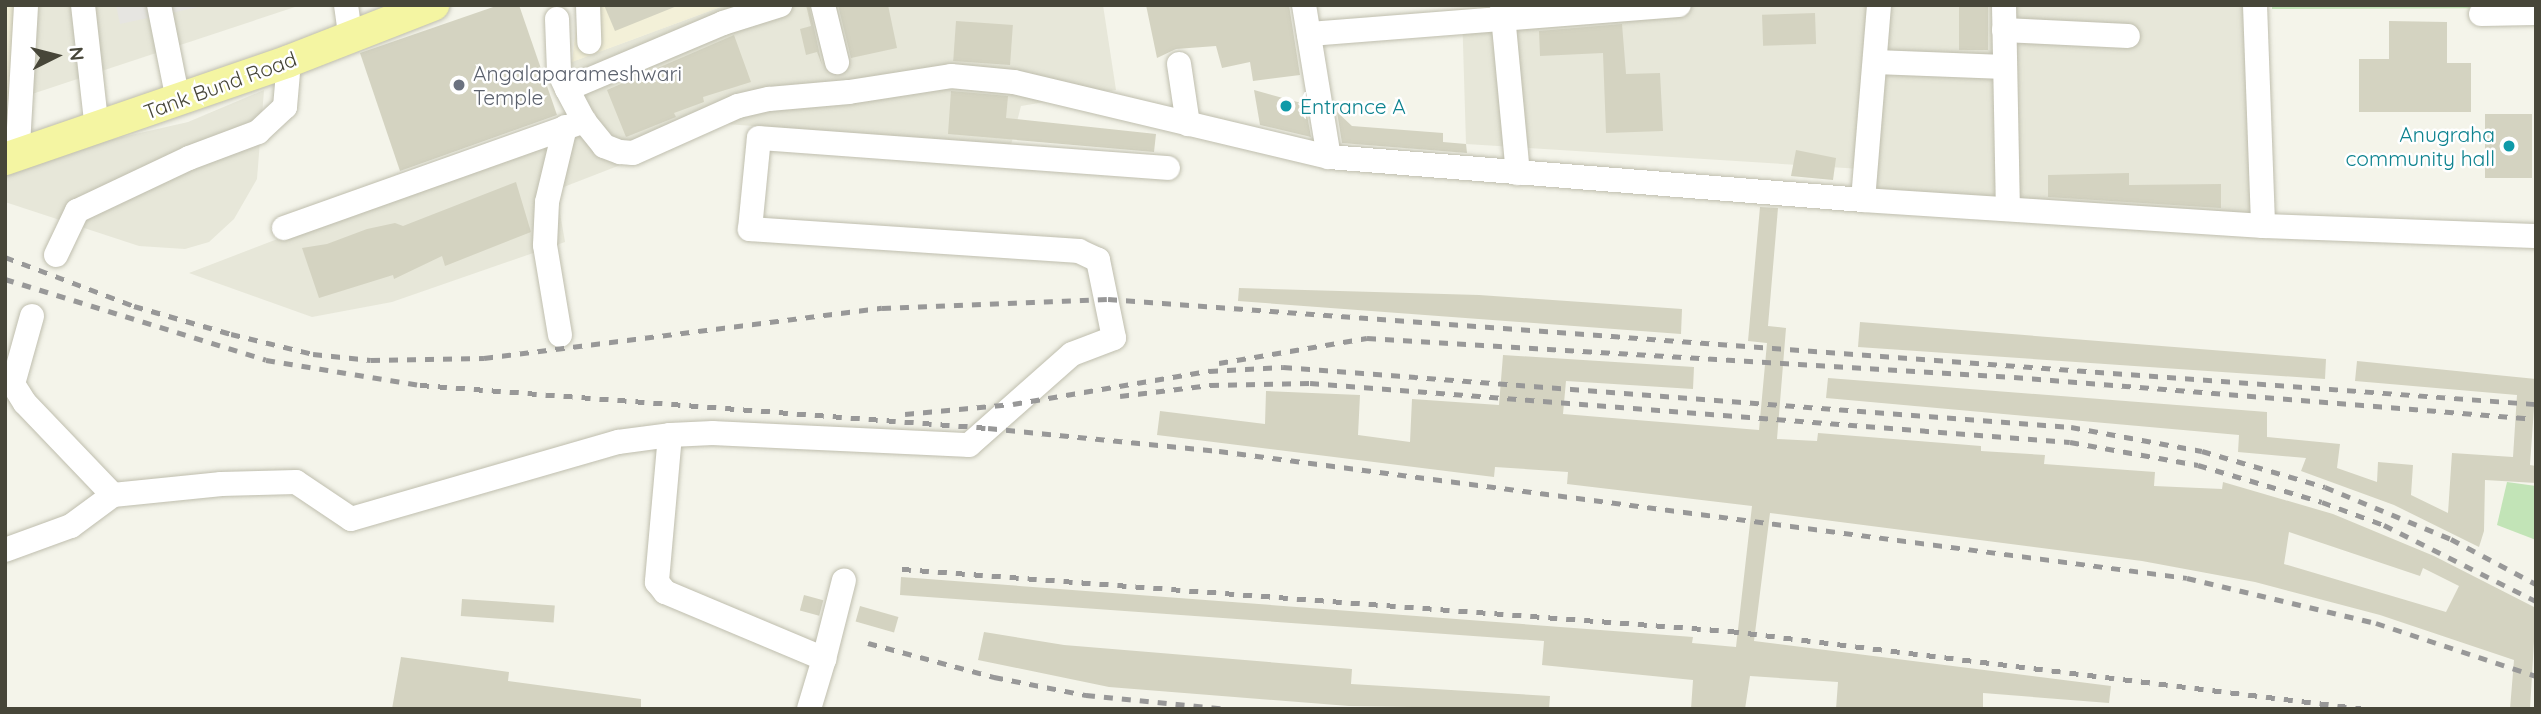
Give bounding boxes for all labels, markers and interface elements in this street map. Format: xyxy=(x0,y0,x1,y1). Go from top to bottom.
north arrow xyxy=(21,21,91,91)
text: N xyxy=(64,46,90,62)
street label: Tank Bund Road xyxy=(140,46,300,124)
place label: Angalaparameshwari Temple xyxy=(473,60,682,110)
marker: Angalaparameshwari Temple xyxy=(451,77,467,93)
place label: Entrance A xyxy=(1300,93,1406,119)
marker: Entrance A xyxy=(1278,98,1294,114)
place label: Anugraha community hall xyxy=(2345,121,2495,171)
marker: Anugraha community hall xyxy=(2501,138,2517,154)

